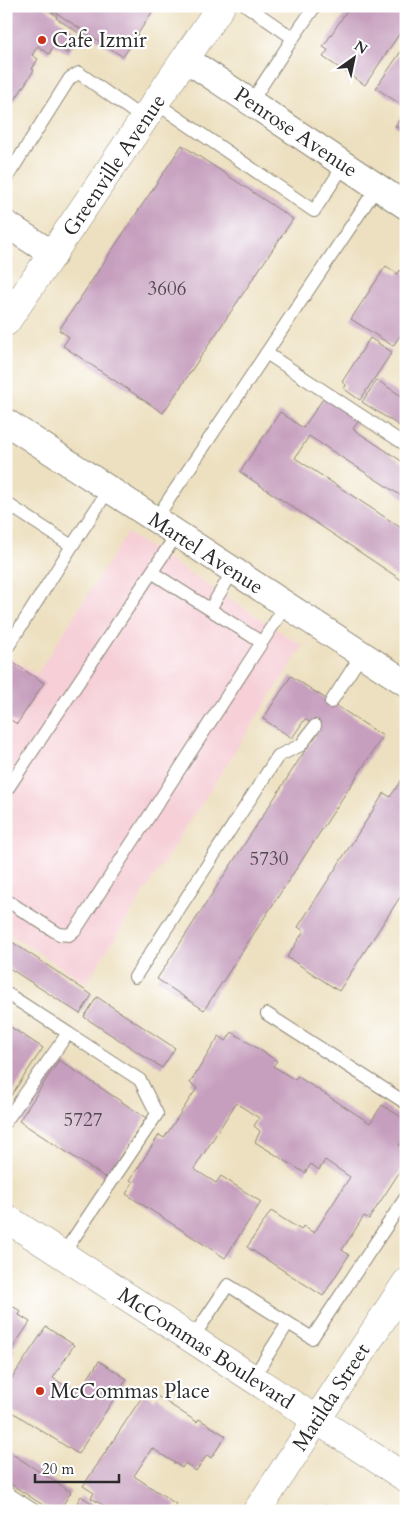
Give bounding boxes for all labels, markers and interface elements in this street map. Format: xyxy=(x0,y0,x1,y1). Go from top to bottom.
place label: Cafe Izmir xyxy=(52,26,147,55)
north arrow xyxy=(330,32,380,82)
marker: Cafe Izmir xyxy=(36,34,48,46)
text: N xyxy=(351,36,371,59)
street label: Penrose Avenue xyxy=(228,80,363,184)
street label: Greenville Avenue xyxy=(56,88,173,242)
house number: 3606 xyxy=(148,276,186,302)
street label: Martel Avenue xyxy=(143,505,269,601)
house number: 5730 xyxy=(250,846,289,872)
house number: 5727 xyxy=(64,1107,103,1133)
street label: McCommas Boulevard xyxy=(112,1281,299,1416)
street label: Matilda Street xyxy=(286,1337,377,1457)
place label: McCommas Place xyxy=(50,1377,210,1406)
marker: McCommas Place xyxy=(34,1385,46,1397)
scale bar xyxy=(35,1452,119,1484)
text: 20 m xyxy=(42,1459,74,1479)

